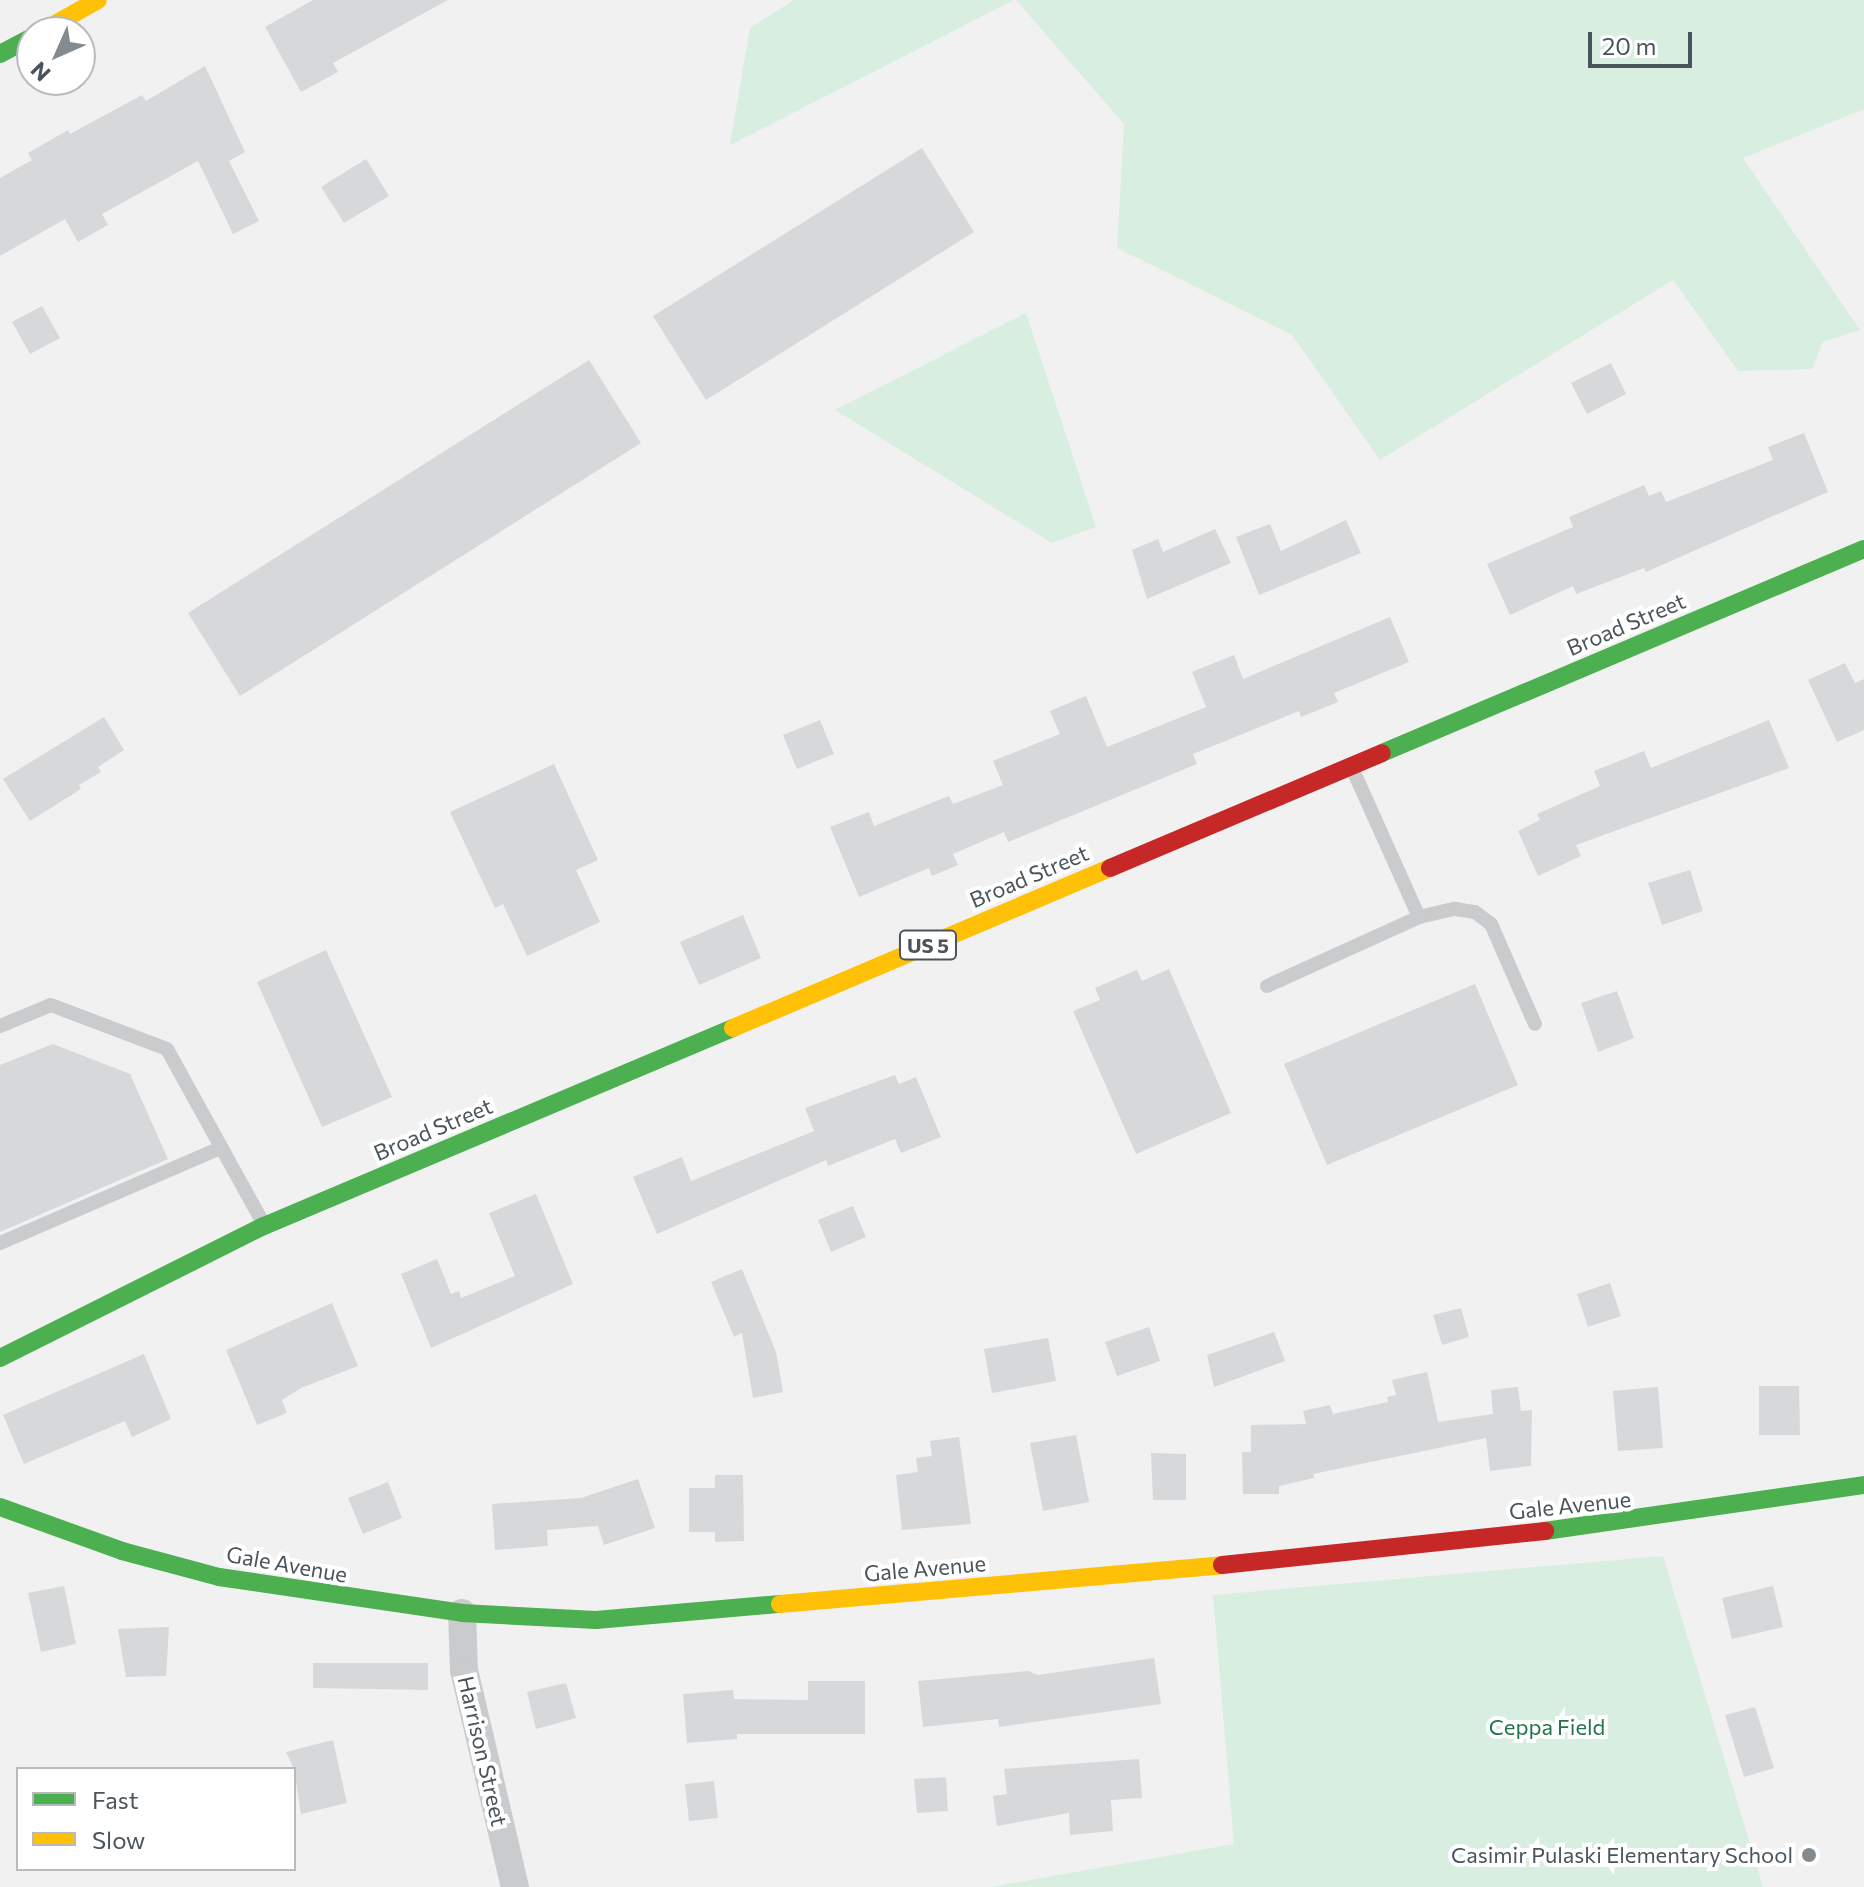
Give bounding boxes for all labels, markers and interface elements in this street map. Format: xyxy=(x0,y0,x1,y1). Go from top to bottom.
north arrow xyxy=(16,16,96,96)
scale bar xyxy=(1592,16,1696,66)
text: 20 m xyxy=(1602,31,1656,60)
text: N xyxy=(25,57,55,87)
street label: Broad Street xyxy=(1563,587,1689,661)
street label: Broad Street xyxy=(966,839,1092,913)
road number: US 5 xyxy=(898,929,958,961)
street label: Broad Street xyxy=(370,1092,496,1166)
street label: Gale Avenue xyxy=(1508,1485,1632,1525)
street label: Gale Avenue xyxy=(224,1540,350,1588)
street label: Gale Avenue xyxy=(863,1550,987,1586)
street label: Harrison Street xyxy=(453,1673,513,1829)
park label: Ceppa Field xyxy=(1489,1714,1605,1740)
legend xyxy=(16,1767,296,1871)
text: Fast xyxy=(92,1785,139,1814)
text: Slow xyxy=(92,1825,145,1854)
place label: Casimir Pulaski Elementary School xyxy=(1451,1842,1793,1868)
marker: Casimir Pulaski Elementary School xyxy=(1800,1846,1818,1864)

